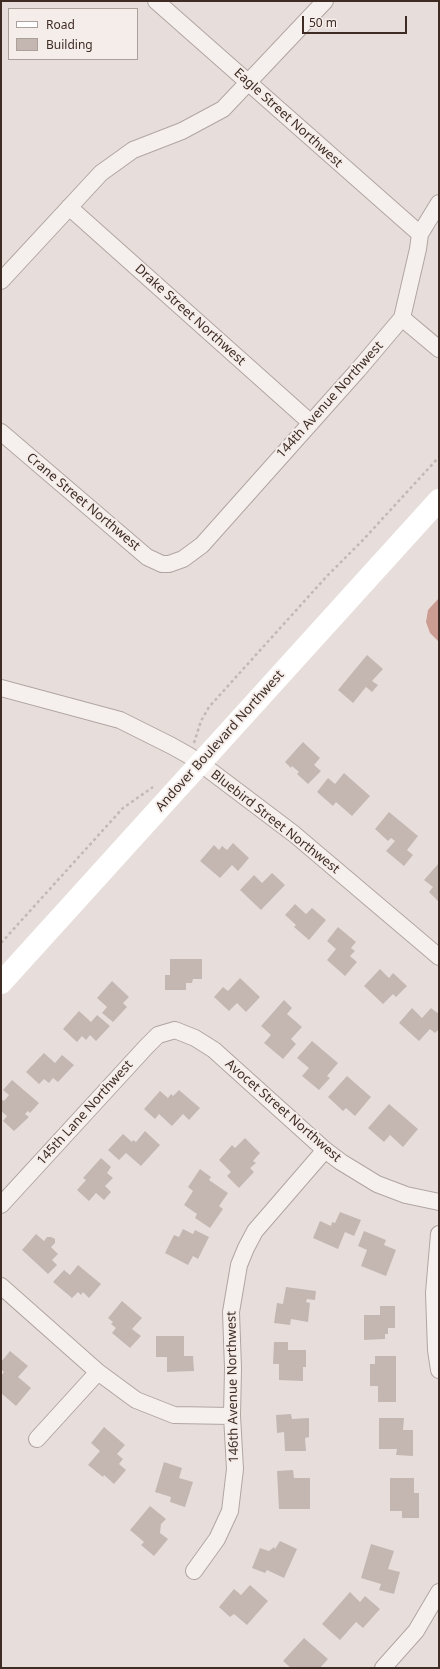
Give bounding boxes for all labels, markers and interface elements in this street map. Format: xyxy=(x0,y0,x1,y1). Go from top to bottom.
legend xyxy=(8,8,138,60)
scale bar xyxy=(304,8,409,34)
text: 50 m xyxy=(309,14,337,31)
text: Road xyxy=(46,16,75,33)
text: Building xyxy=(46,36,93,53)
street label: Eagle Street Northwest xyxy=(231,65,345,171)
street label: Drake Street Northwest xyxy=(131,261,249,369)
street label: 144th Avenue Northwest xyxy=(273,338,387,462)
street label: Crane Street Northwest xyxy=(23,450,143,554)
street label: Andover Boulevard Northwest xyxy=(153,667,287,815)
street label: Bluebird Street Northwest xyxy=(208,767,342,877)
street label: Avocet Street Northwest xyxy=(222,1056,344,1166)
street label: 145th Lane Northwest xyxy=(34,1057,136,1169)
street label: 146th Avenue Northwest xyxy=(224,1311,242,1463)

